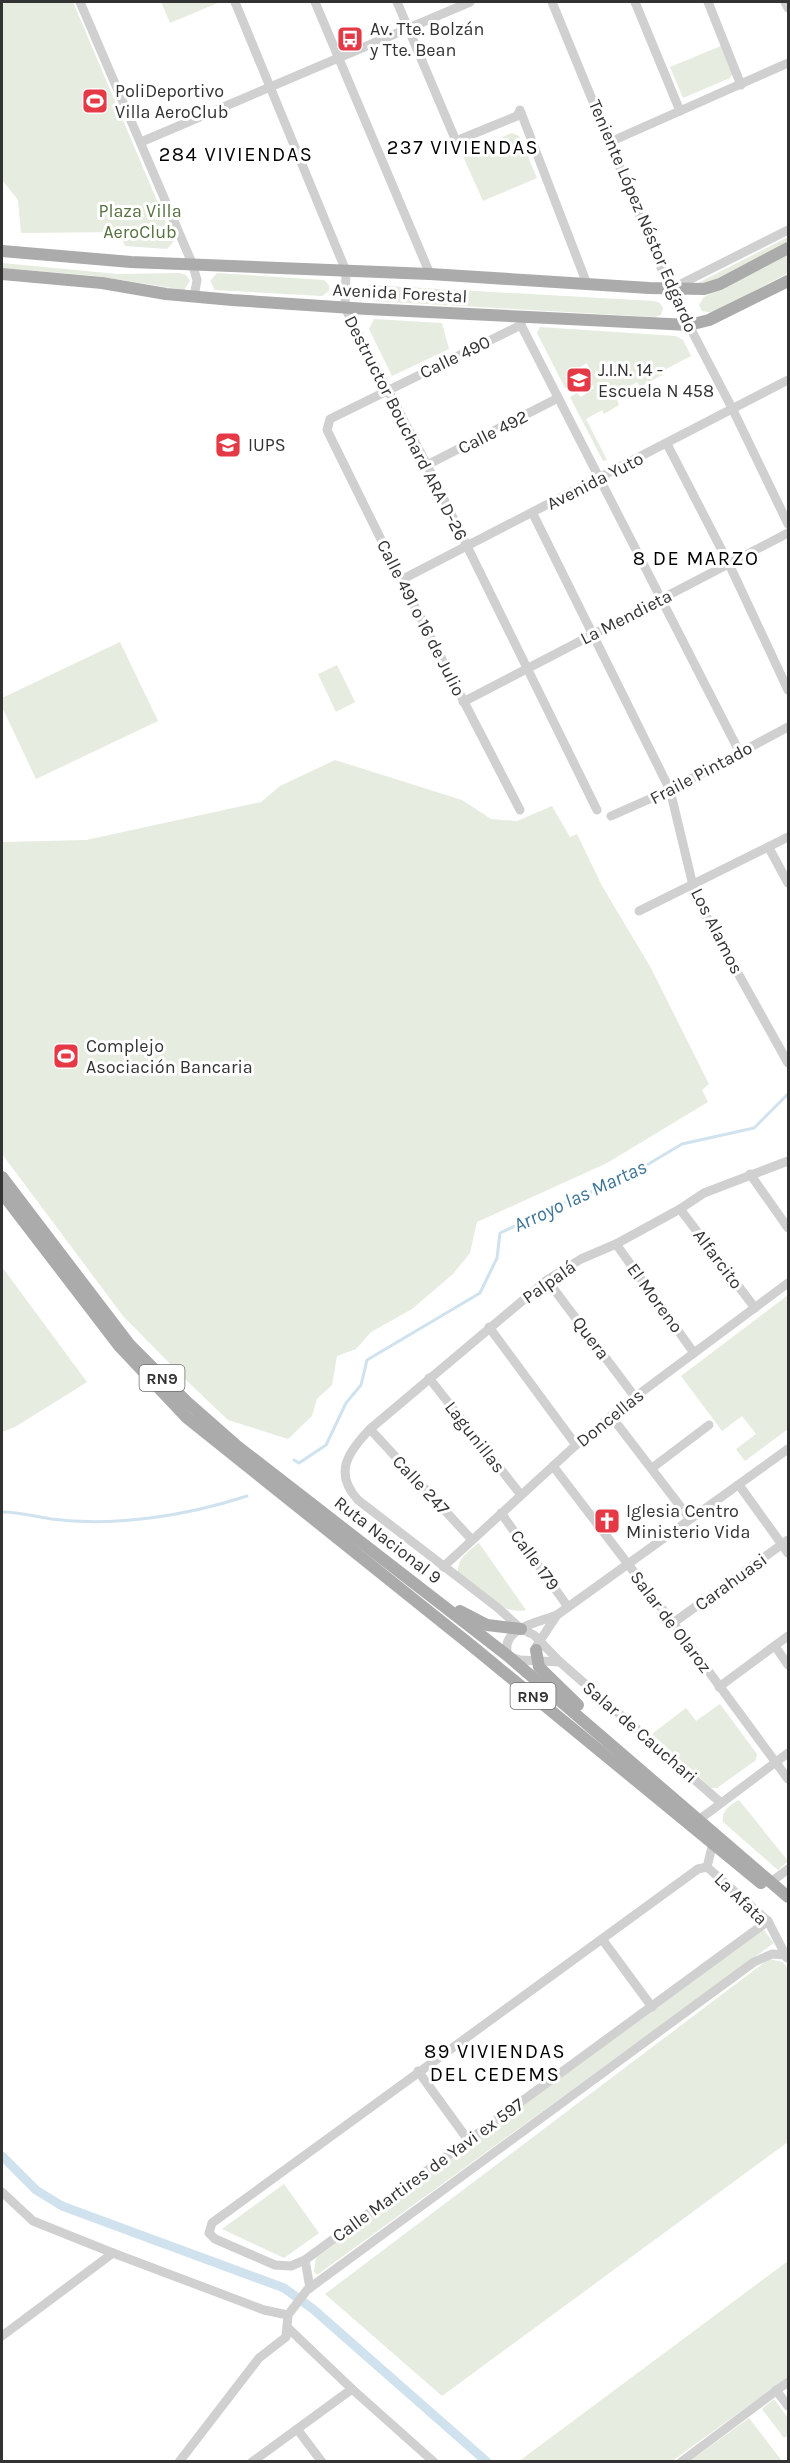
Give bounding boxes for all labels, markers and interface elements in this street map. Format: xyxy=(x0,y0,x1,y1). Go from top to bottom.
place label: Av. Tte. Bolzán y Tte. Bean xyxy=(369,18,484,61)
bus stop icon: Av. Tte. Bolzán y Tte. Bean xyxy=(335,24,365,54)
place label: PoliDeportivo Villa AeroClub xyxy=(115,80,228,123)
sports icon: PoliDeportivo Villa AeroClub xyxy=(80,86,110,116)
street label: Teniente López Néstor Edgardo xyxy=(584,96,702,336)
district label: 237 VIVIENDAS xyxy=(387,136,539,159)
district label: 284 VIVIENDAS xyxy=(159,143,313,166)
park label: Plaza Villa AeroClub xyxy=(98,200,182,243)
street label: Avenida Forestal xyxy=(332,278,468,308)
street label: Destructor Bouchard ARA D-26 xyxy=(340,312,472,544)
street label: Calle 490 xyxy=(416,331,494,383)
place label: J.I.N. 14 - Escuela N 458 xyxy=(598,359,714,402)
school or university icon: J.I.N. 14 - Escuela N 458 xyxy=(564,365,594,395)
street label: Calle 492 xyxy=(454,405,532,459)
school or university icon: IUPS xyxy=(213,430,243,460)
place label: IUPS xyxy=(248,434,286,456)
street label: Avenida Yuto xyxy=(543,447,647,515)
street label: Calle 491 o 16 de Julio xyxy=(372,536,470,700)
district label: 8 DE MARZO xyxy=(633,547,759,570)
street label: La Mendieta xyxy=(576,585,676,649)
street label: Fraile Pintado xyxy=(646,737,756,809)
street label: Los Alamos xyxy=(686,884,748,978)
place label: Complejo Asociación Bancaria xyxy=(86,1035,253,1078)
sports icon: Complejo Asociación Bancaria xyxy=(51,1041,81,1071)
water label: Arroyo las Martas xyxy=(510,1155,650,1237)
street label: Alfarcito xyxy=(688,1225,748,1293)
street label: Palpalá xyxy=(518,1256,580,1308)
street label: El Moreno xyxy=(622,1259,688,1337)
street label: Quera xyxy=(568,1312,614,1364)
road number: RN9 xyxy=(140,1365,184,1391)
street label: Doncellas xyxy=(572,1384,648,1452)
street label: Lagunillas xyxy=(440,1397,510,1477)
street label: Calle 247 xyxy=(388,1451,454,1520)
street label: Ruta Nacional 9 xyxy=(330,1491,446,1589)
place label: Iglesia Centro Ministerio Vida xyxy=(626,1500,750,1543)
church icon: Iglesia Centro Ministerio Vida xyxy=(592,1506,622,1536)
street label: Calle 179 xyxy=(506,1525,564,1595)
street label: Carahuasi xyxy=(691,1548,771,1616)
street label: Salar de Olaroz xyxy=(625,1567,717,1677)
street label: Salar de Cauchari xyxy=(578,1676,702,1788)
road number: RN9 xyxy=(510,1683,556,1709)
street label: La Afata xyxy=(710,1868,772,1930)
district label: 89 VIVIENDAS DEL CEDEMS xyxy=(424,2040,566,2086)
street label: Calle Martires de Yavi ex 597 xyxy=(328,2093,528,2247)

